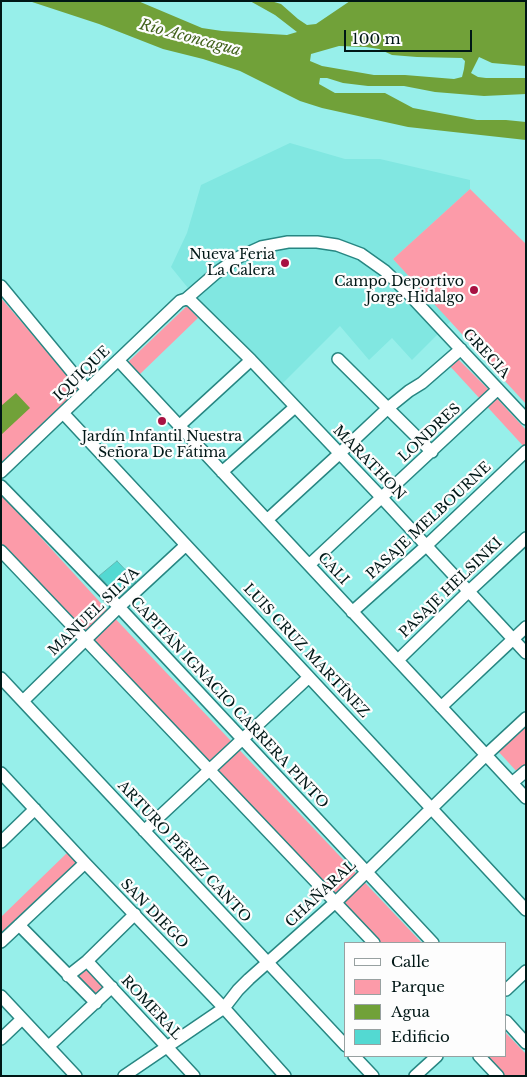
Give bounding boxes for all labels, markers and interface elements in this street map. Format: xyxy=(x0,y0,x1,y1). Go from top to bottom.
water label: Río Aconcagua xyxy=(138,16,242,60)
scale bar xyxy=(347,20,474,52)
text: 100 m xyxy=(352,29,401,48)
place label: Nueva Feria La Calera xyxy=(189,247,275,280)
marker: Nueva Feria La Calera xyxy=(279,257,291,269)
place label: Campo Deportivo Jorge Hidalgo xyxy=(334,274,464,306)
marker: Campo Deportivo Jorge Hidalgo xyxy=(468,284,480,296)
street label: GRECIA xyxy=(459,326,513,382)
street label: IQUIQUE xyxy=(50,343,114,405)
street label: LONDRES xyxy=(396,400,464,466)
marker: Jardín Infantil Nuestra Señora De Fátima xyxy=(156,415,168,427)
street label: MARATHON xyxy=(329,422,409,504)
place label: Jardín Infantil Nuestra Señora De Fátima xyxy=(82,429,242,462)
street label: PASAJE MELBOURNE xyxy=(363,459,495,583)
street label: PASAJE HELSINKI xyxy=(396,535,506,641)
street label: CALI xyxy=(314,549,352,589)
street label: MANUEL SILVA xyxy=(45,564,143,660)
street label: LUIS CRUZ MARTÍNEZ xyxy=(239,581,373,721)
street label: CAPITÁN IGNACIO CARRERA PINTO xyxy=(126,594,332,812)
street label: ARTURO PÉREZ CANTO xyxy=(114,778,254,926)
street label: CHAÑARAL xyxy=(282,857,360,931)
street label: SAN DIEGO xyxy=(117,876,191,952)
legend xyxy=(344,942,507,1057)
text: Calle xyxy=(391,952,430,971)
street label: ROMERAL xyxy=(117,973,185,1043)
text: Parque xyxy=(391,977,445,996)
text: Agua xyxy=(391,1002,430,1021)
text: Edificio xyxy=(391,1027,450,1046)

